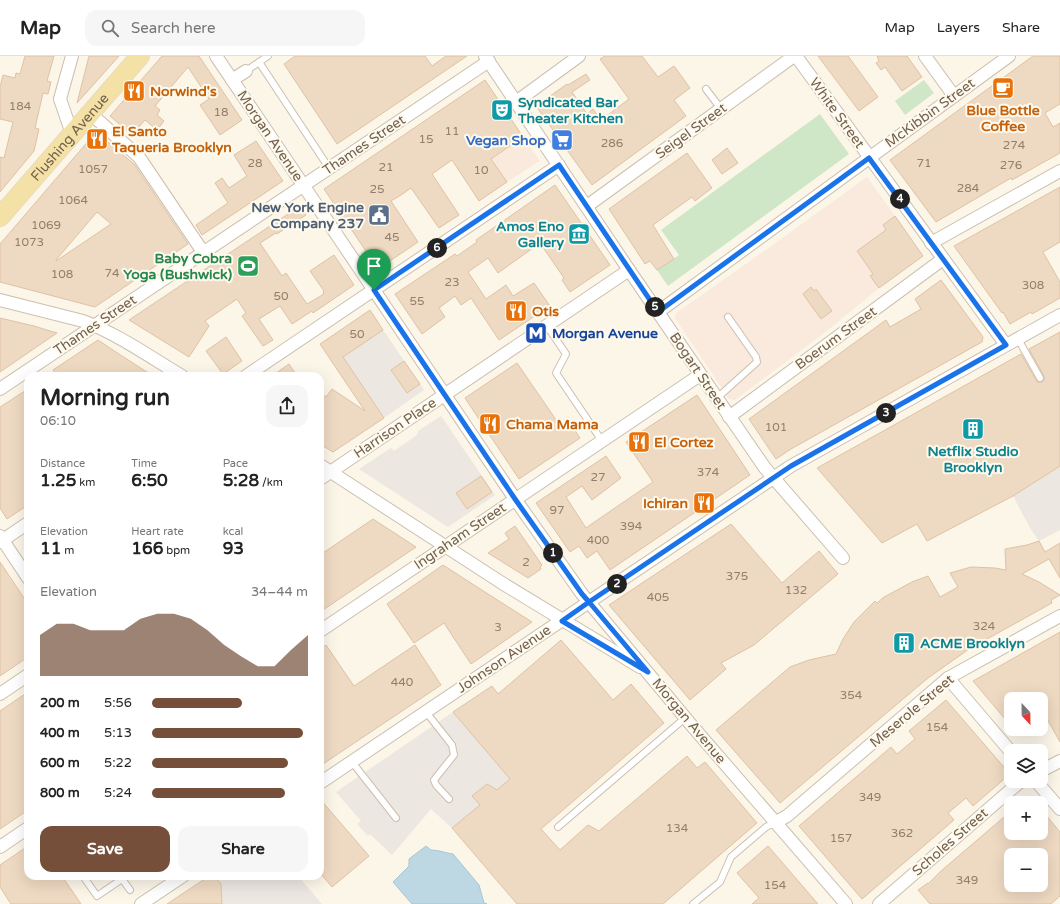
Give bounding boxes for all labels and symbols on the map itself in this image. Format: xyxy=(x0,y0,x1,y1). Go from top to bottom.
street label: White Street xyxy=(806,74,869,152)
street label: McKibbin Street xyxy=(882,74,979,151)
cafe icon: Blue Bottle Coffee xyxy=(990,75,1016,101)
restaurant icon: Norwind's xyxy=(121,78,147,104)
place label: Norwind's xyxy=(150,83,217,100)
street label: Morgan Avenue xyxy=(233,87,307,185)
street label: Flushing Avenue xyxy=(27,90,112,184)
place label: Syndicated Bar Theater Kitchen xyxy=(517,94,623,127)
theatre icon: Syndicated Bar Theater Kitchen xyxy=(489,97,515,123)
house number: 184 xyxy=(9,99,32,113)
street label: Seigel Street xyxy=(652,99,730,163)
place label: Blue Bottle Coffee xyxy=(966,102,1040,135)
house number: 18 xyxy=(213,105,229,119)
street label: Thames Street xyxy=(319,111,409,179)
place label: El Santo Taqueria Brooklyn xyxy=(111,123,232,156)
house number: 11 xyxy=(444,124,460,138)
restaurant icon: El Santo Taqueria Brooklyn xyxy=(84,126,110,152)
supermarket icon: Vegan Shop xyxy=(549,127,575,153)
house number: 15 xyxy=(418,132,434,146)
place label: Vegan Shop xyxy=(466,132,546,149)
house number: 286 xyxy=(601,136,623,150)
house number: 274 xyxy=(1003,138,1026,152)
house number: 28 xyxy=(247,156,263,170)
house number: 71 xyxy=(916,156,932,170)
house number: 276 xyxy=(1000,158,1022,172)
house number: 21 xyxy=(378,160,394,174)
house number: 1057 xyxy=(78,162,108,176)
house number: 10 xyxy=(473,163,489,177)
house number: 284 xyxy=(957,181,980,195)
house number: 25 xyxy=(369,182,385,196)
pin: 4 xyxy=(890,189,910,209)
house number: 1064 xyxy=(58,193,89,207)
place label: New York Engine Company 237 xyxy=(251,199,364,232)
public building icon: New York Engine Company 237 xyxy=(366,202,392,228)
house number: 1069 xyxy=(31,218,61,232)
place label: Amos Eno Gallery xyxy=(496,218,564,251)
museum icon: Amos Eno Gallery xyxy=(566,221,592,247)
house number: 45 xyxy=(384,230,400,244)
house number: 1073 xyxy=(14,235,44,249)
pin: 6 xyxy=(427,238,447,258)
pin xyxy=(357,249,391,290)
place label: Baby Cobra Yoga (Bushwick) xyxy=(123,250,232,283)
sports icon: Baby Cobra Yoga (Bushwick) xyxy=(235,253,261,279)
house number: 74 xyxy=(104,266,120,280)
house number: 108 xyxy=(51,267,73,281)
house number: 23 xyxy=(444,275,460,289)
house number: 308 xyxy=(1022,278,1044,292)
house number: 50 xyxy=(273,289,289,303)
street label: Thames Street xyxy=(50,291,140,359)
house number: 55 xyxy=(409,294,425,308)
pin: 5 xyxy=(645,297,665,317)
restaurant icon: Otis xyxy=(503,298,529,324)
street label: Boerum Street xyxy=(792,302,881,373)
place label: Otis xyxy=(532,303,559,320)
metro station icon: Morgan Avenue xyxy=(523,320,549,346)
place label: Morgan Avenue xyxy=(552,325,658,342)
house number: 50 xyxy=(349,327,365,341)
street label: Bogart Street xyxy=(666,329,730,413)
street label: Harrison Place xyxy=(350,394,440,462)
pin: 3 xyxy=(876,403,896,423)
restaurant icon: Chama Mama xyxy=(477,411,503,437)
place label: Chama Mama xyxy=(506,416,599,433)
building icon: Netflix Studio Brooklyn xyxy=(960,416,986,442)
house number: 101 xyxy=(765,420,787,434)
restaurant icon: El Cortez xyxy=(626,429,652,455)
place label: El Cortez xyxy=(654,434,714,451)
place label: Netflix Studio Brooklyn xyxy=(928,443,1019,476)
house number: 374 xyxy=(697,465,720,479)
house number: 27 xyxy=(590,470,606,484)
restaurant icon: Ichiran xyxy=(691,490,717,516)
place label: Ichiran xyxy=(643,495,688,512)
street label: Ingraham Street xyxy=(411,499,510,573)
house number: 97 xyxy=(549,503,565,517)
house number: 394 xyxy=(620,519,643,533)
house number: 400 xyxy=(587,533,610,547)
pin: 1 xyxy=(543,543,563,563)
house number: 2 xyxy=(522,555,530,569)
house number: 375 xyxy=(726,569,748,583)
pin: 2 xyxy=(607,574,627,594)
house number: 132 xyxy=(785,583,807,597)
house number: 405 xyxy=(647,590,669,604)
house number: 324 xyxy=(973,619,996,633)
house number: 3 xyxy=(494,620,502,634)
street label: Johnson Avenue xyxy=(454,621,554,697)
building icon: ACME Brooklyn xyxy=(891,630,917,656)
place label: ACME Brooklyn xyxy=(920,635,1025,652)
street label: Meserole Street xyxy=(866,670,958,751)
house number: 440 xyxy=(391,675,414,689)
street label: Morgan Avenue xyxy=(648,675,730,767)
house number: 354 xyxy=(840,688,863,702)
north arrow xyxy=(1004,692,1048,736)
house number: 154 xyxy=(926,720,949,734)
house number: 349 xyxy=(859,790,881,804)
street label: Scholes Street xyxy=(909,804,992,880)
house number: 134 xyxy=(666,821,689,835)
house number: 362 xyxy=(891,826,913,840)
house number: 157 xyxy=(830,831,852,845)
house number: 349 xyxy=(956,873,978,887)
house number: 154 xyxy=(764,878,787,892)

